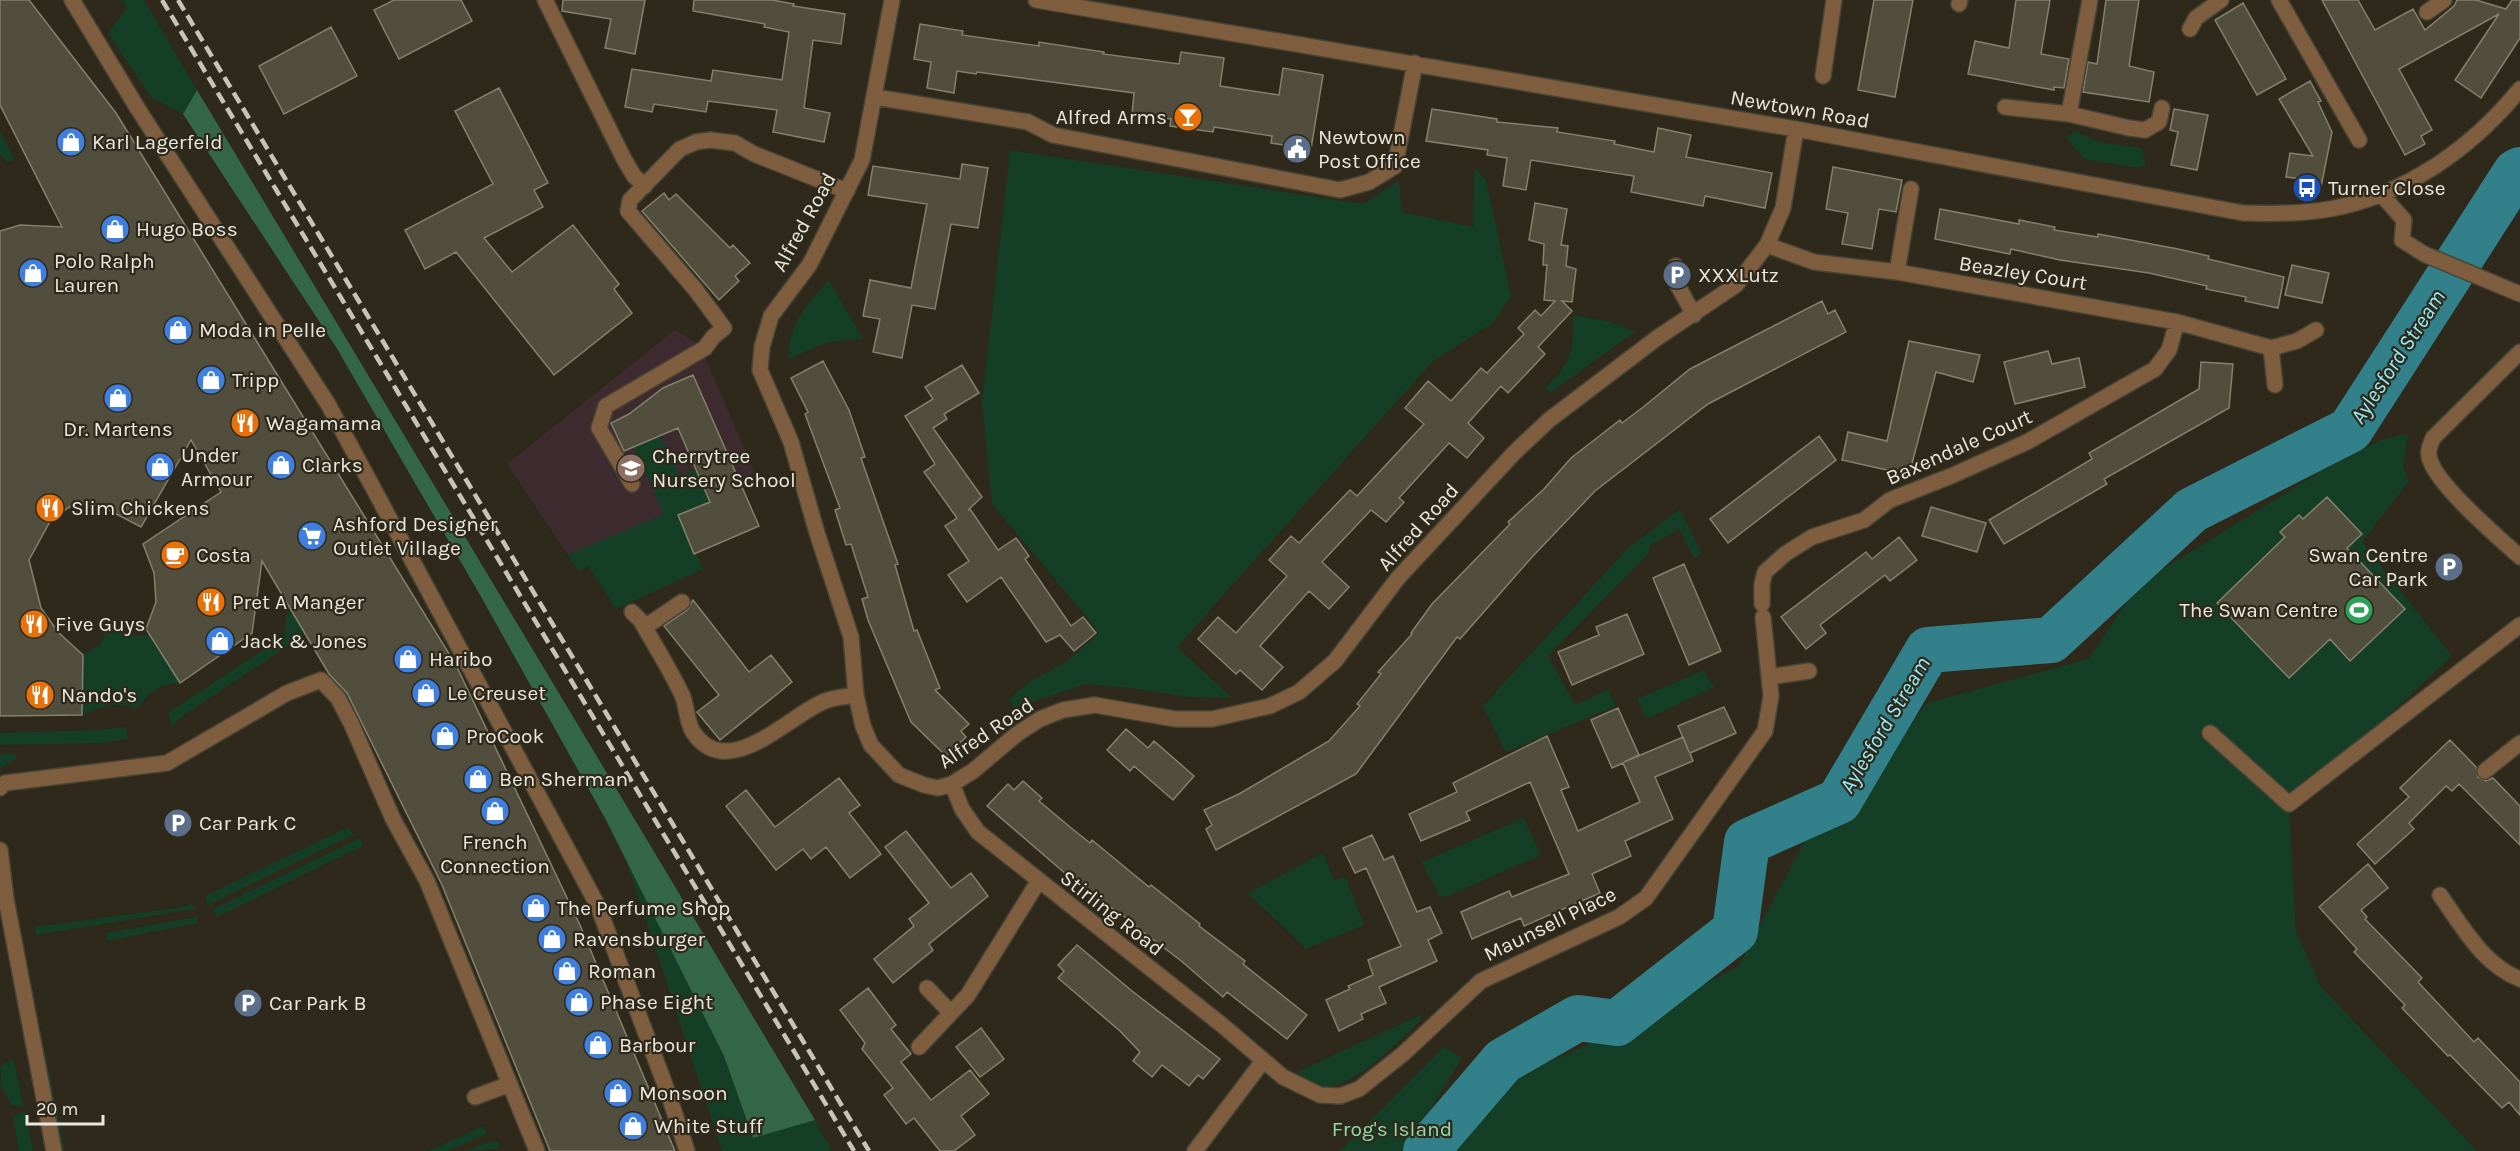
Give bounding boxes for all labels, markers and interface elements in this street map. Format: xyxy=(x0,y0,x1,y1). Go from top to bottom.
street label: Newtown Road xyxy=(1729,85,1871,133)
bar icon: Alfred Arms xyxy=(1172,101,1204,133)
place label: Alfred Arms xyxy=(1056,105,1167,129)
place label: Newtown Post Office xyxy=(1318,125,1421,173)
shop icon: Karl Lagerfeld xyxy=(55,126,87,158)
place label: Karl Lagerfeld xyxy=(92,130,223,154)
public building icon: Newtown Post Office xyxy=(1281,133,1313,165)
street label: Alfred Road xyxy=(767,168,841,276)
bus stop icon: Turner Close xyxy=(2291,172,2323,204)
place label: Turner Close xyxy=(2328,176,2445,200)
shop icon: Hugo Boss xyxy=(99,213,131,245)
place label: Hugo Boss xyxy=(136,217,238,241)
place label: Polo Ralph Lauren xyxy=(54,249,155,297)
street label: Beazley Court xyxy=(1957,251,2089,295)
shop icon: Polo Ralph Lauren xyxy=(17,257,49,289)
parking icon: XXXLutz xyxy=(1661,259,1693,291)
place label: XXXLutz xyxy=(1698,263,1779,287)
water label: Aylesford Stream xyxy=(2345,285,2451,429)
shop icon: Moda in Pelle xyxy=(162,314,194,346)
place label: Moda in Pelle xyxy=(199,318,326,342)
shop icon: Tripp xyxy=(195,364,227,396)
place label: Tripp xyxy=(232,368,279,392)
shop icon: Dr. Martens xyxy=(102,382,134,414)
street label: Baxendale Court xyxy=(1882,404,2036,490)
restaurant icon: Wagamama xyxy=(229,407,261,439)
place label: Wagamama xyxy=(266,411,382,435)
place label: Dr. Martens xyxy=(63,417,173,441)
place label: Under Armour xyxy=(181,443,252,491)
place label: Cherrytree Nursery School xyxy=(652,444,796,492)
shop icon: Clarks xyxy=(265,449,297,481)
shop icon: Under Armour xyxy=(144,451,176,483)
school or university icon: Cherrytree Nursery School xyxy=(615,452,647,484)
place label: Clarks xyxy=(302,453,363,477)
street label: Alfred Road xyxy=(1373,478,1463,576)
restaurant icon: Slim Chickens xyxy=(34,492,66,524)
place label: Slim Chickens xyxy=(71,496,209,520)
place label: Ashford Designer Outlet Village xyxy=(333,512,498,560)
supermarket icon: Ashford Designer Outlet Village xyxy=(296,520,328,552)
cafe icon: Costa xyxy=(159,539,191,571)
place label: Costa xyxy=(196,543,251,567)
place label: Swan Centre Car Park xyxy=(2308,543,2428,591)
parking icon: Swan Centre Car Park xyxy=(2433,551,2465,583)
restaurant icon: Pret A Manger xyxy=(195,586,227,618)
place label: Pret A Manger xyxy=(232,590,365,614)
sports icon: The Swan Centre xyxy=(2343,594,2375,626)
place label: The Swan Centre xyxy=(2179,598,2338,622)
restaurant icon: Five Guys xyxy=(18,608,50,640)
place label: Five Guys xyxy=(55,612,146,636)
shop icon: Jack & Jones xyxy=(204,625,236,657)
place label: Jack & Jones xyxy=(241,629,367,653)
shop icon: Haribo xyxy=(392,643,424,675)
place label: Haribo xyxy=(429,647,492,671)
water label: Aylesford Stream xyxy=(1834,652,1936,798)
shop icon: Le Creuset xyxy=(410,677,442,709)
restaurant icon: Nando's xyxy=(24,679,56,711)
place label: Le Creuset xyxy=(447,681,546,705)
place label: Nando's xyxy=(61,683,137,707)
street label: Alfred Road xyxy=(934,692,1038,774)
shop icon: ProCook xyxy=(429,720,461,752)
place label: ProCook xyxy=(466,724,545,748)
shop icon: Ben Sherman xyxy=(462,763,494,795)
place label: Ben Sherman xyxy=(499,767,628,791)
shop icon: French Connection xyxy=(479,795,511,827)
parking icon: Car Park C xyxy=(162,807,194,839)
place label: Car Park C xyxy=(199,811,296,835)
place label: French Connection xyxy=(440,830,550,878)
street label: Stirling Road xyxy=(1056,865,1168,961)
street label: Maunsell Place xyxy=(1480,882,1620,966)
shop icon: The Perfume Shop xyxy=(520,892,552,924)
place label: The Perfume Shop xyxy=(557,896,730,920)
shop icon: Ravensburger xyxy=(536,923,568,955)
place label: Ravensburger xyxy=(573,927,706,951)
shop icon: Roman xyxy=(551,955,583,987)
place label: Roman xyxy=(588,959,656,983)
shop icon: Phase Eight xyxy=(563,986,595,1018)
parking icon: Car Park B xyxy=(232,987,264,1019)
place label: Phase Eight xyxy=(600,990,713,1014)
place label: Car Park B xyxy=(269,991,367,1015)
shop icon: Barbour xyxy=(582,1029,614,1061)
place label: Barbour xyxy=(619,1033,696,1057)
shop icon: Monsoon xyxy=(602,1077,634,1109)
place label: Monsoon xyxy=(639,1081,728,1105)
scale bar xyxy=(27,1088,104,1126)
text: 20 m xyxy=(36,1098,78,1120)
shop icon: White Stuff xyxy=(617,1110,649,1142)
place label: White Stuff xyxy=(654,1114,764,1138)
park label: Frog's Island xyxy=(1332,1117,1452,1141)

